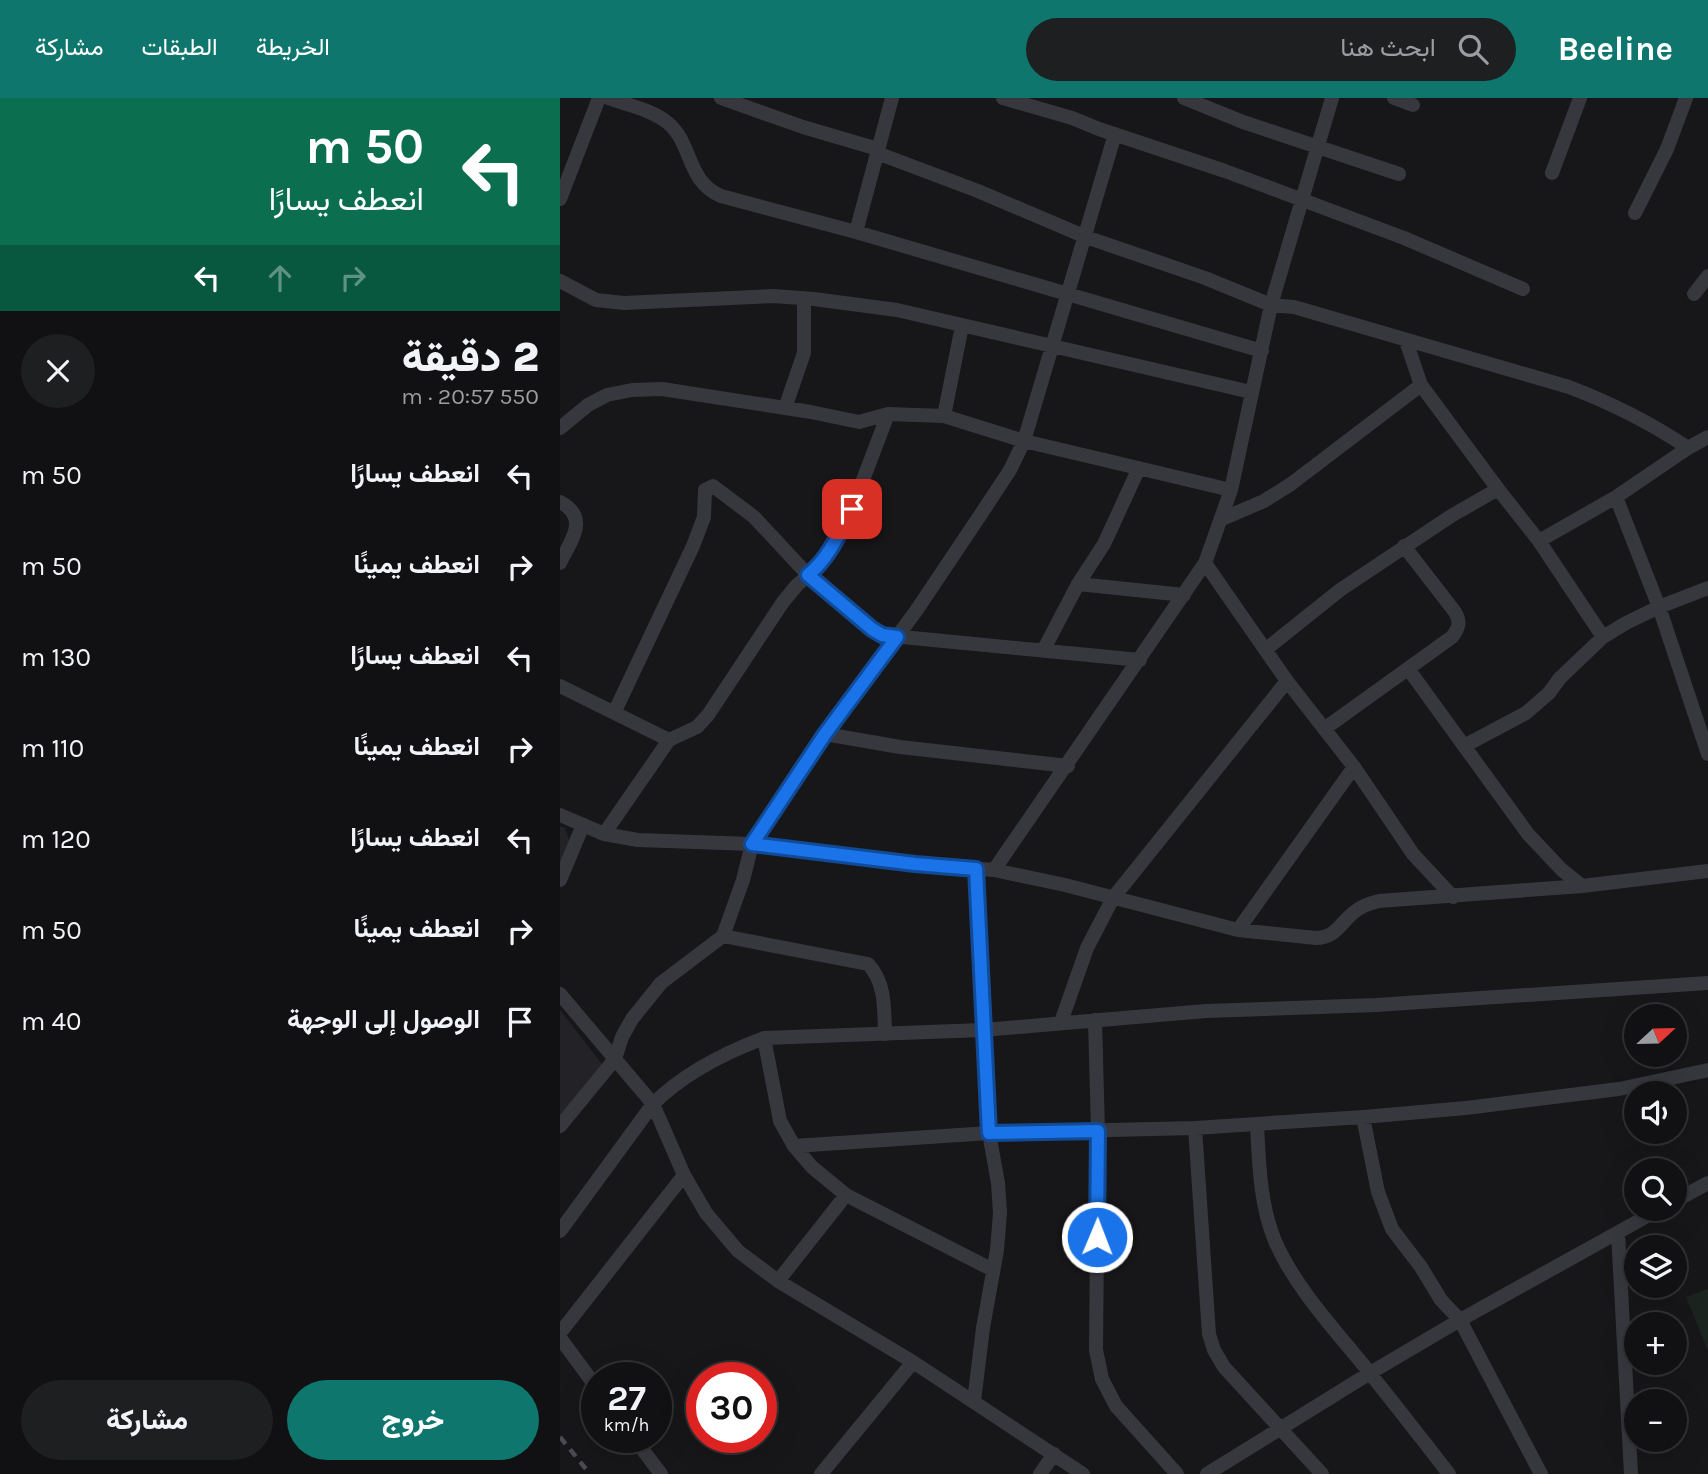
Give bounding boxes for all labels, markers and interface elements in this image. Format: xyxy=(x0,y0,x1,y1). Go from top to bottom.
search box xyxy=(1026,18,1516,81)
icon: search xyxy=(1454,30,1492,68)
text: Beeline xyxy=(1558,30,1673,68)
text: ابحث هنا xyxy=(1340,32,1436,63)
text: مشاركة xyxy=(35,33,103,61)
text: الطبقات xyxy=(141,33,218,61)
text: الخريطة xyxy=(256,33,330,61)
text: 50 m xyxy=(306,118,424,175)
icon: left xyxy=(448,126,539,217)
text: انعطف يسارًا xyxy=(269,181,424,218)
icon: left xyxy=(188,259,226,297)
icon: ahead xyxy=(261,259,299,297)
icon: right xyxy=(334,259,372,297)
text: 2 دقيقة xyxy=(402,332,539,382)
button: close xyxy=(21,334,95,408)
text: 550 m · 20:57 xyxy=(401,383,539,410)
icon: left xyxy=(501,457,539,495)
text: انعطف يسارًا xyxy=(350,458,480,489)
text: 50 m xyxy=(21,460,82,491)
pin xyxy=(822,479,882,539)
icon: arrive xyxy=(833,490,871,528)
icon: right xyxy=(501,548,539,586)
text: انعطف يمينًا xyxy=(354,549,480,580)
text: 50 m xyxy=(21,551,82,582)
icon: left xyxy=(501,639,539,677)
text: انعطف يسارًا xyxy=(350,640,480,671)
text: 130 m xyxy=(21,642,91,673)
icon: right xyxy=(501,730,539,768)
text: انعطف يمينًا xyxy=(354,731,480,762)
text: 110 m xyxy=(21,733,84,764)
icon: left xyxy=(501,821,539,859)
text: انعطف يسارًا xyxy=(350,822,480,853)
text: 120 m xyxy=(21,824,91,855)
icon: right xyxy=(501,912,539,950)
text: انعطف يمينًا xyxy=(354,913,480,944)
text: 50 m xyxy=(21,915,82,946)
icon: arrive xyxy=(501,1003,539,1041)
text: الوصول إلى الوجهة xyxy=(287,1004,480,1035)
north arrow xyxy=(1624,1004,1687,1068)
map controls xyxy=(1624,1004,1687,1452)
text: 40 m xyxy=(21,1006,81,1037)
button: sound xyxy=(1624,1081,1687,1144)
button: search xyxy=(1624,1158,1687,1221)
position arrow xyxy=(1060,1200,1134,1274)
button: layers xyxy=(1624,1235,1687,1298)
button: + xyxy=(1624,1312,1687,1375)
speed limit sign: 30 xyxy=(686,1362,777,1453)
text: 27 xyxy=(607,1378,646,1419)
button: مشاركة xyxy=(21,1380,273,1460)
button: خروج xyxy=(287,1380,539,1460)
button: − xyxy=(1624,1389,1687,1452)
text: km/h xyxy=(604,1414,649,1436)

